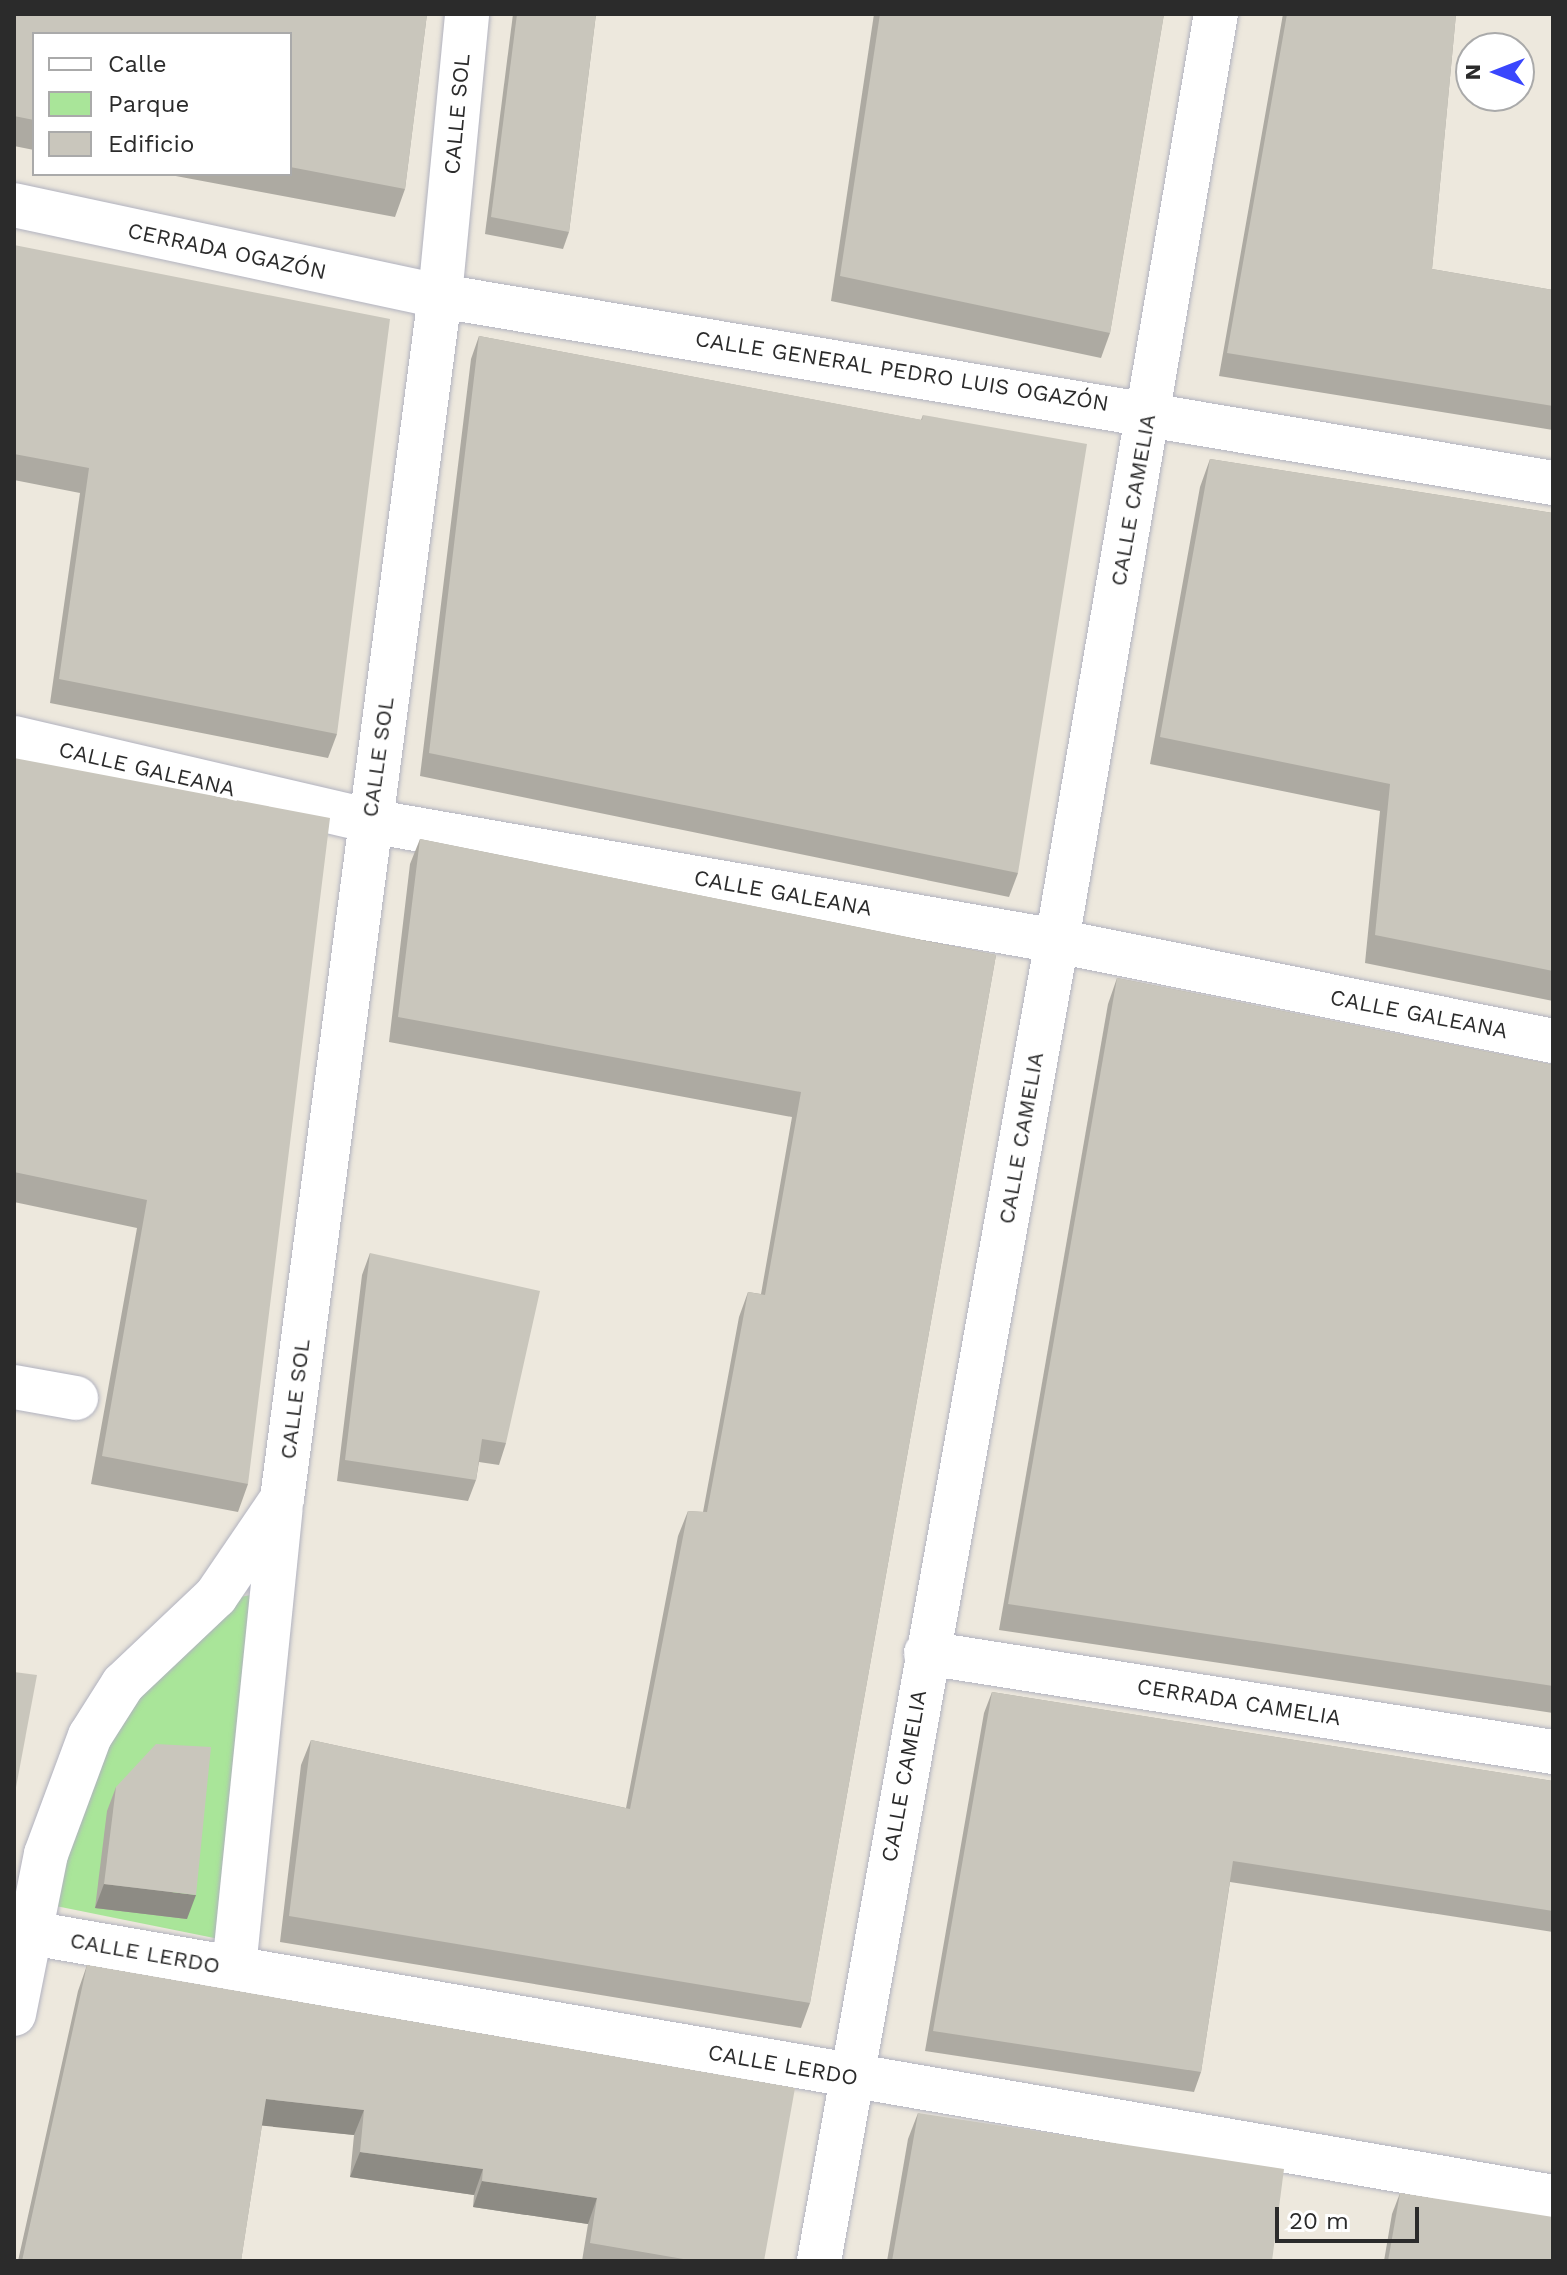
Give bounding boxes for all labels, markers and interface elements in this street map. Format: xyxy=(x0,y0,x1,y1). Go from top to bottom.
legend xyxy=(32,32,292,176)
north arrow xyxy=(1455,32,1535,112)
text: Calle xyxy=(108,50,167,78)
street label: CALLE SOL xyxy=(439,52,475,176)
text: N xyxy=(1460,64,1485,80)
text: Parque xyxy=(108,90,189,118)
text: Edificio xyxy=(108,130,194,158)
street label: CERRADA OGAZÓN xyxy=(125,217,329,285)
street label: CALLE GENERAL PEDRO LUIS OGAZÓN xyxy=(693,325,1111,417)
street label: CALLE CAMELIA xyxy=(1105,412,1161,588)
street label: CALLE SOL xyxy=(356,695,400,819)
street label: CALLE GALEANA xyxy=(56,736,238,802)
street label: CALLE GALEANA xyxy=(692,864,874,922)
street label: CALLE GALEANA xyxy=(1328,984,1510,1044)
street label: CALLE CAMELIA xyxy=(993,1050,1049,1226)
street label: CALLE SOL xyxy=(275,1337,315,1461)
street label: CERRADA CAMELIA xyxy=(1135,1673,1343,1731)
street label: CALLE CAMELIA xyxy=(876,1688,932,1864)
street label: CALLE LERDO xyxy=(68,1927,222,1979)
street label: CALLE LERDO xyxy=(706,2039,860,2091)
scale bar xyxy=(1279,2191,1423,2241)
text: 20 m xyxy=(1289,2207,1349,2235)

